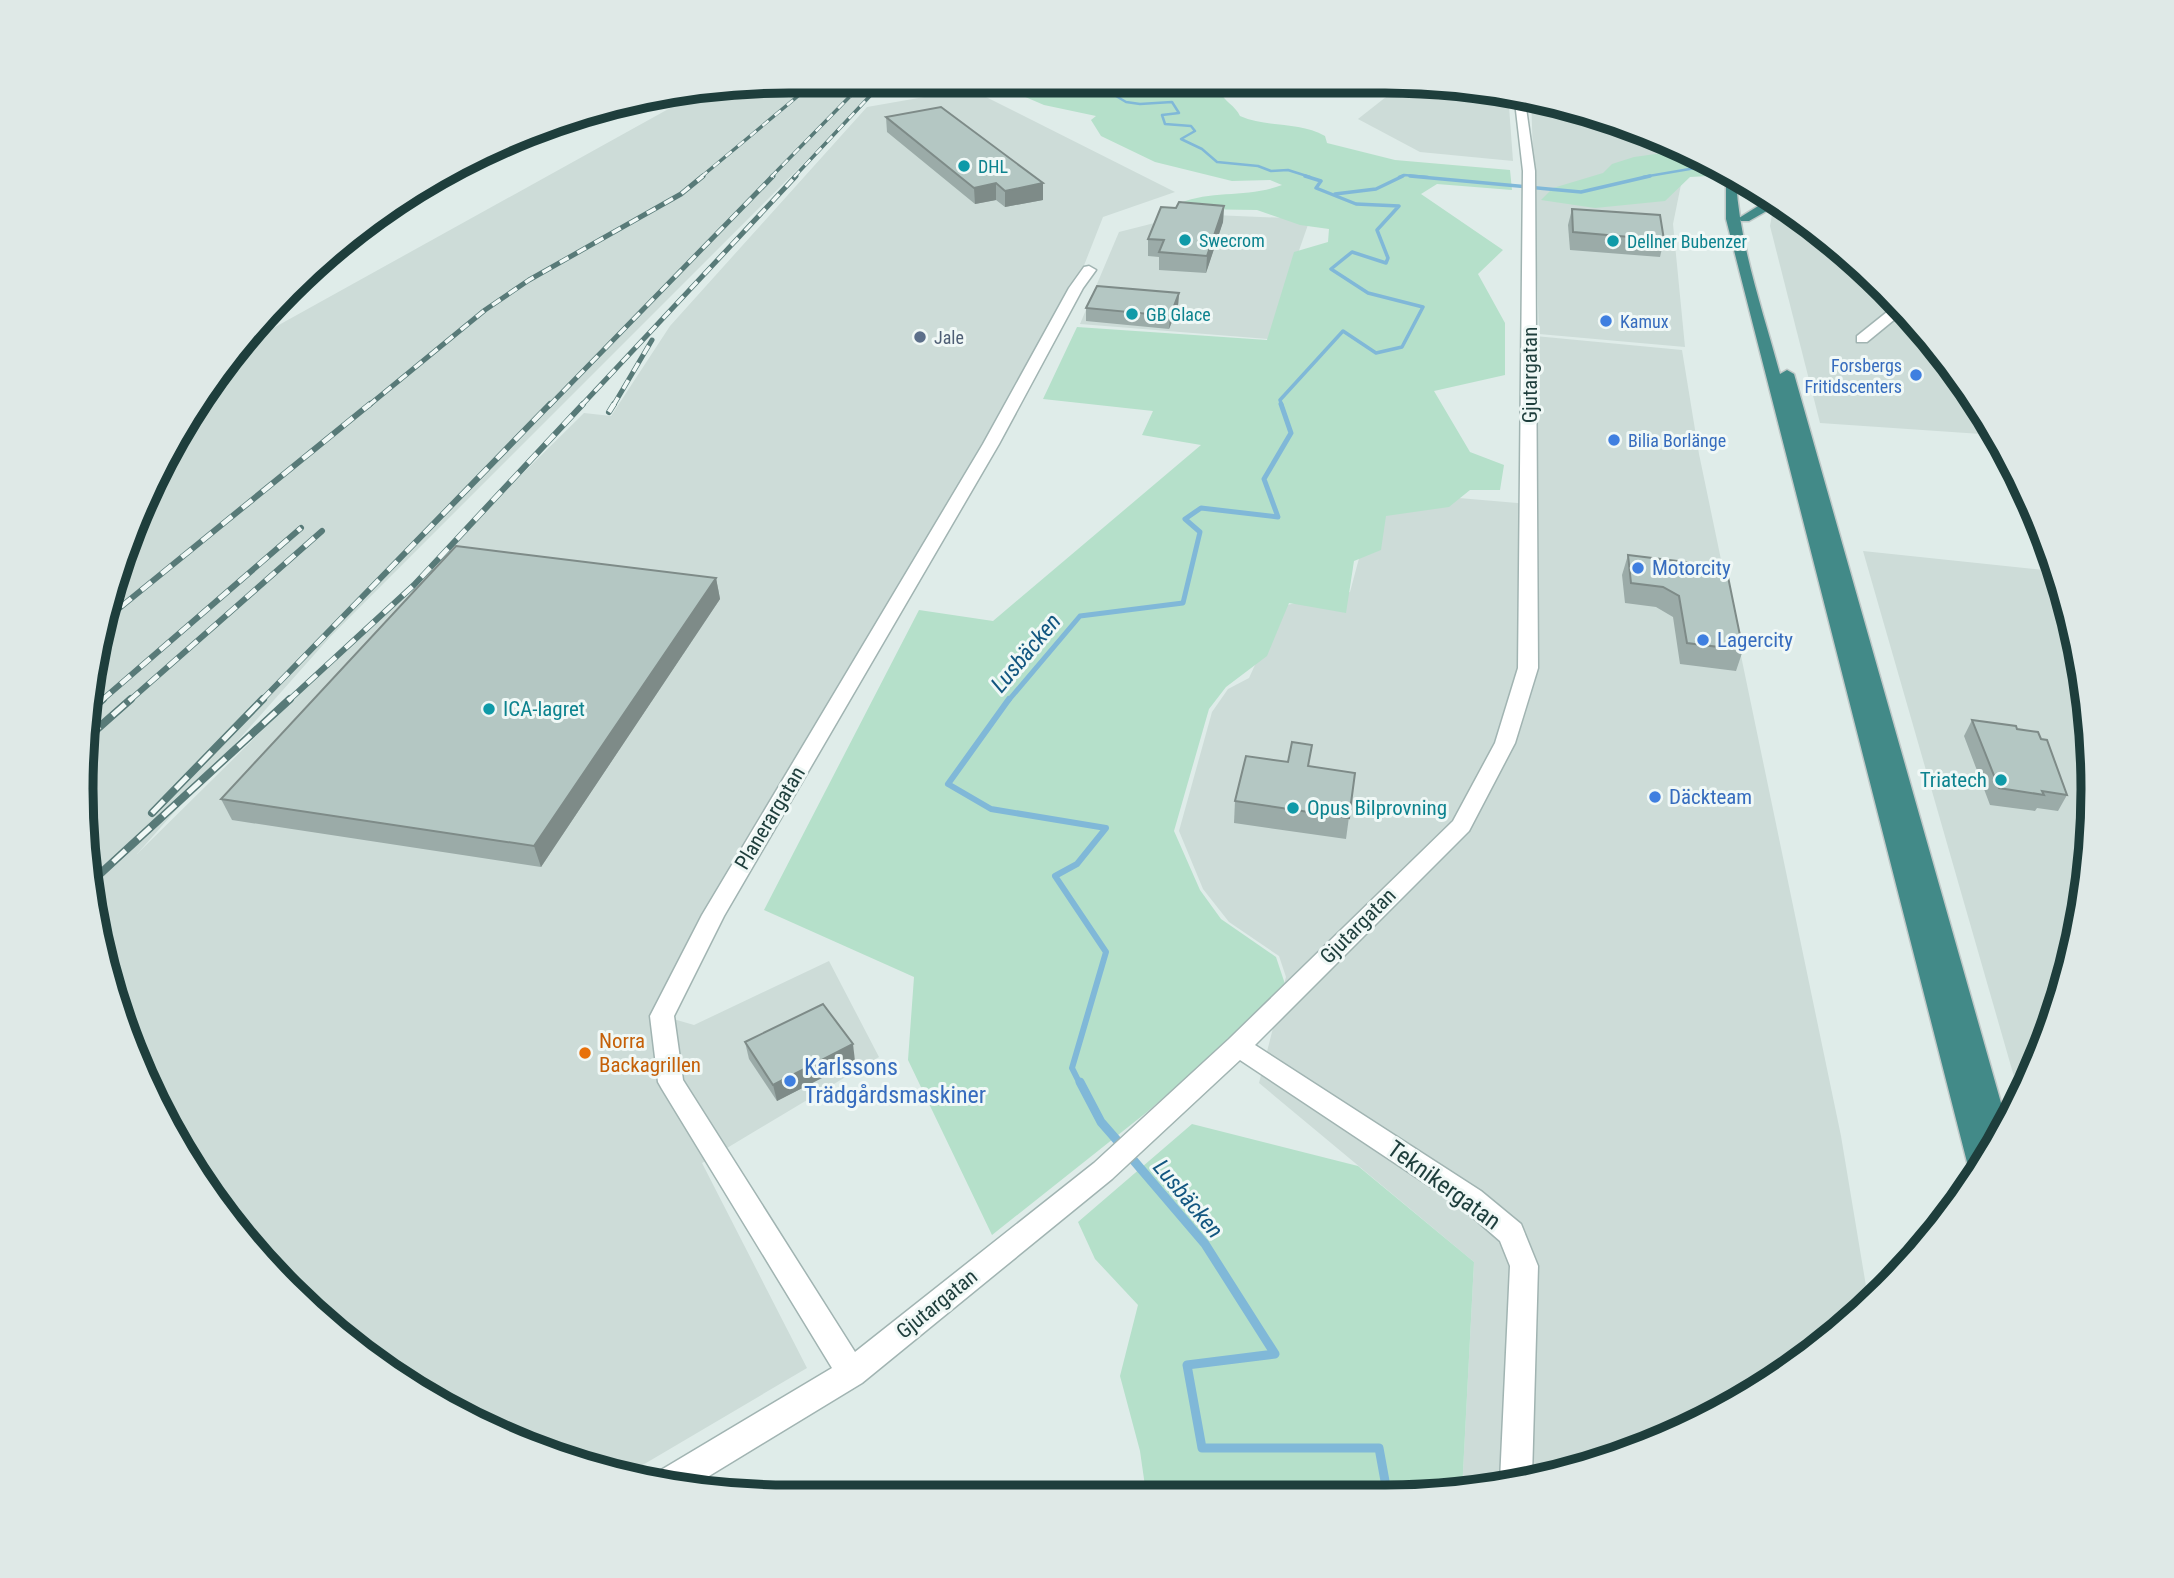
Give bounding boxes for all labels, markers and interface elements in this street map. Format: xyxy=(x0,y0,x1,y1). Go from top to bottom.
place label: DHL xyxy=(978,156,1008,177)
marker: DHL xyxy=(956,158,972,174)
place label: Swecrom xyxy=(1199,230,1265,251)
place label: Dellner Bubenzer xyxy=(1627,231,1748,252)
marker: Swecrom xyxy=(1177,232,1193,248)
marker: Dellner Bubenzer xyxy=(1605,233,1621,249)
place label: GB Glace xyxy=(1146,304,1211,325)
marker: GB Glace xyxy=(1124,306,1140,322)
place label: Kamux xyxy=(1620,311,1669,332)
marker: Kamux xyxy=(1598,313,1614,329)
place label: Jale xyxy=(934,327,964,348)
street label: Gjutargatan xyxy=(1518,327,1542,423)
marker: Jale xyxy=(912,329,928,345)
place label: Forsbergs Fritidscenters xyxy=(1804,355,1902,397)
marker: Forsbergs Fritidscenters xyxy=(1908,367,1924,383)
place label: Bilia Borlänge xyxy=(1628,430,1726,451)
marker: Bilia Borlänge xyxy=(1606,432,1622,448)
place label: Motorcity xyxy=(1652,556,1731,580)
marker: Motorcity xyxy=(1630,560,1646,576)
water label: Lusbäcken xyxy=(985,608,1067,698)
place label: Lagercity xyxy=(1717,628,1793,652)
marker: Lagercity xyxy=(1695,632,1711,648)
place label: ICA-lagret xyxy=(503,697,585,721)
marker: ICA-lagret xyxy=(481,701,497,717)
street label: Planerargatan xyxy=(730,762,810,874)
place label: Triatech xyxy=(1920,768,1987,792)
marker: Triatech xyxy=(1993,772,2009,788)
place label: Däckteam xyxy=(1669,785,1752,809)
marker: Däckteam xyxy=(1647,789,1663,805)
place label: Opus Bilprovning xyxy=(1307,796,1447,820)
marker: Opus Bilprovning xyxy=(1285,800,1301,816)
street label: Gjutargatan xyxy=(1315,883,1401,969)
place label: Norra Backagrillen xyxy=(599,1029,701,1077)
marker: Norra Backagrillen xyxy=(577,1045,593,1061)
place label: Karlssons Trädgårdsmaskiner xyxy=(804,1053,986,1109)
marker: Karlssons Trädgårdsmaskiner xyxy=(782,1073,798,1089)
street label: Teknikergatan xyxy=(1382,1135,1506,1235)
water label: Lusbäcken xyxy=(1147,1154,1229,1244)
street label: Gjutargatan xyxy=(892,1264,982,1344)

